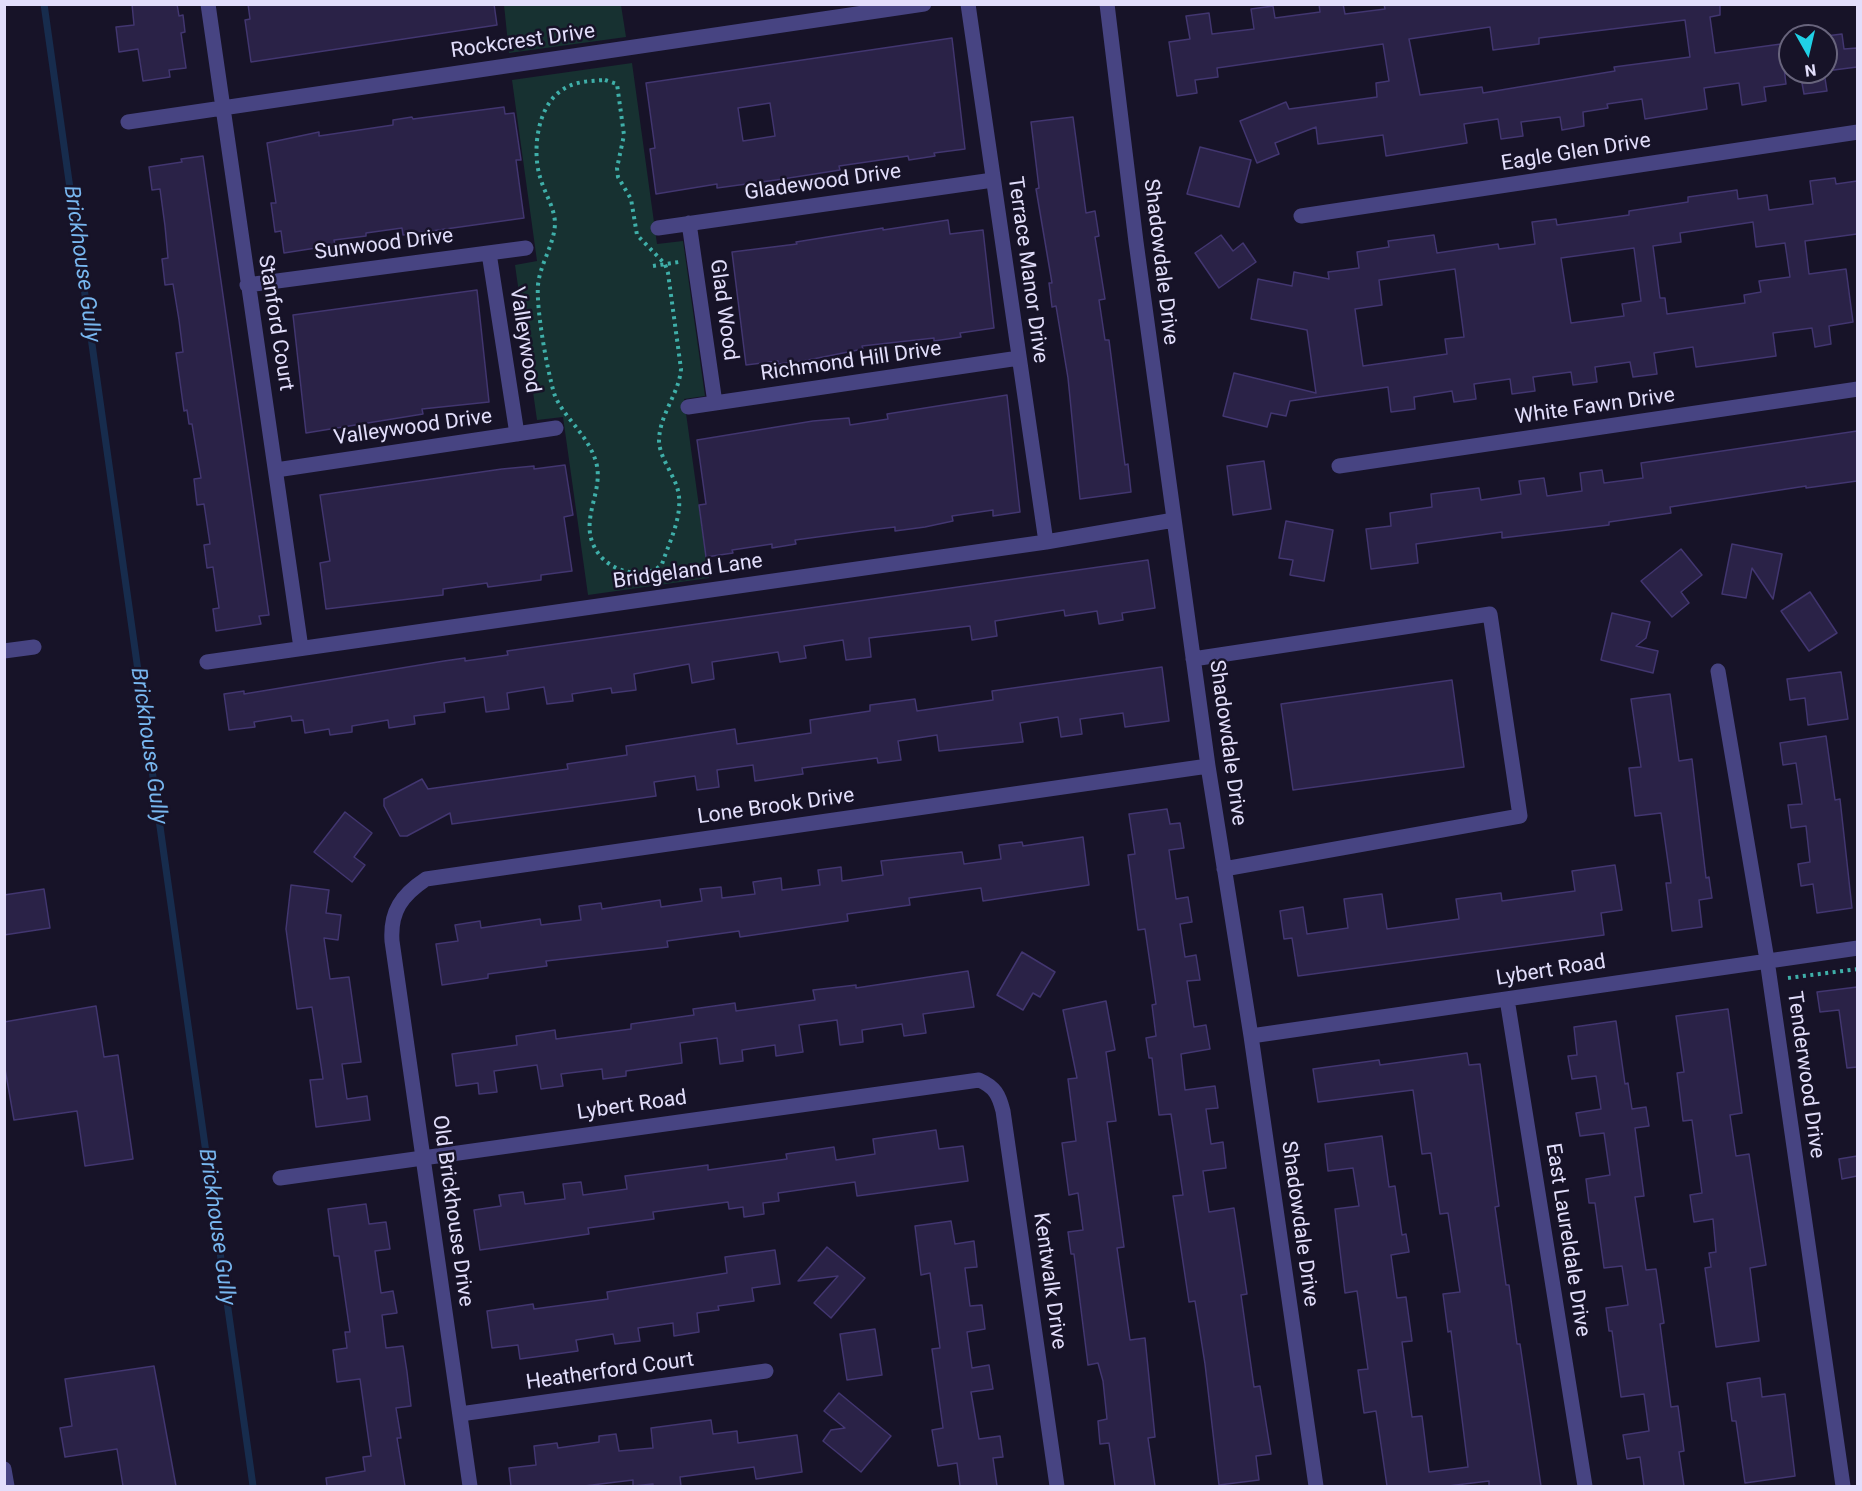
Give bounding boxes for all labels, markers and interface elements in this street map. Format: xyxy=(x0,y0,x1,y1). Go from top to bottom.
street label: Rockcrest Drive xyxy=(449,19,597,65)
north arrow xyxy=(1778,24,1838,84)
text: N xyxy=(1803,60,1817,81)
street label: Eagle Glen Drive xyxy=(1499,129,1653,177)
street label: Gladewood Drive xyxy=(743,160,903,206)
street label: Terrace Manor Drive xyxy=(1001,175,1053,365)
street label: Shadowdale Drive xyxy=(1137,178,1183,346)
water label: Brickhouse Gully xyxy=(57,184,105,344)
street label: Sunwood Drive xyxy=(313,224,455,266)
street label: Stanford Court xyxy=(252,253,298,393)
street label: Glad Wood xyxy=(703,258,743,362)
street label: Valleywood xyxy=(503,285,545,395)
street label: Richmond Hill Drive xyxy=(759,337,943,387)
street label: White Fawn Drive xyxy=(1514,383,1676,431)
street label: Valleywood Drive xyxy=(332,404,494,452)
street label: Bridgeland Lane xyxy=(612,549,764,595)
street label: Shadowdale Drive xyxy=(1203,659,1251,827)
water label: Brickhouse Gully xyxy=(124,666,172,826)
street label: Lone Brook Drive xyxy=(696,784,856,830)
street label: Lybert Road xyxy=(1494,950,1608,992)
street label: Tenderwood Drive xyxy=(1781,990,1829,1160)
street label: Lybert Road xyxy=(575,1086,689,1126)
street label: Old Brickhouse Drive xyxy=(426,1114,478,1308)
street label: Shadowdale Drive xyxy=(1275,1140,1323,1308)
street label: East Laureldale Drive xyxy=(1539,1141,1595,1339)
water label: Brickhouse Gully xyxy=(192,1147,240,1307)
street label: Kentwalk Drive xyxy=(1027,1211,1071,1351)
street label: Heatherford Court xyxy=(524,1348,696,1396)

